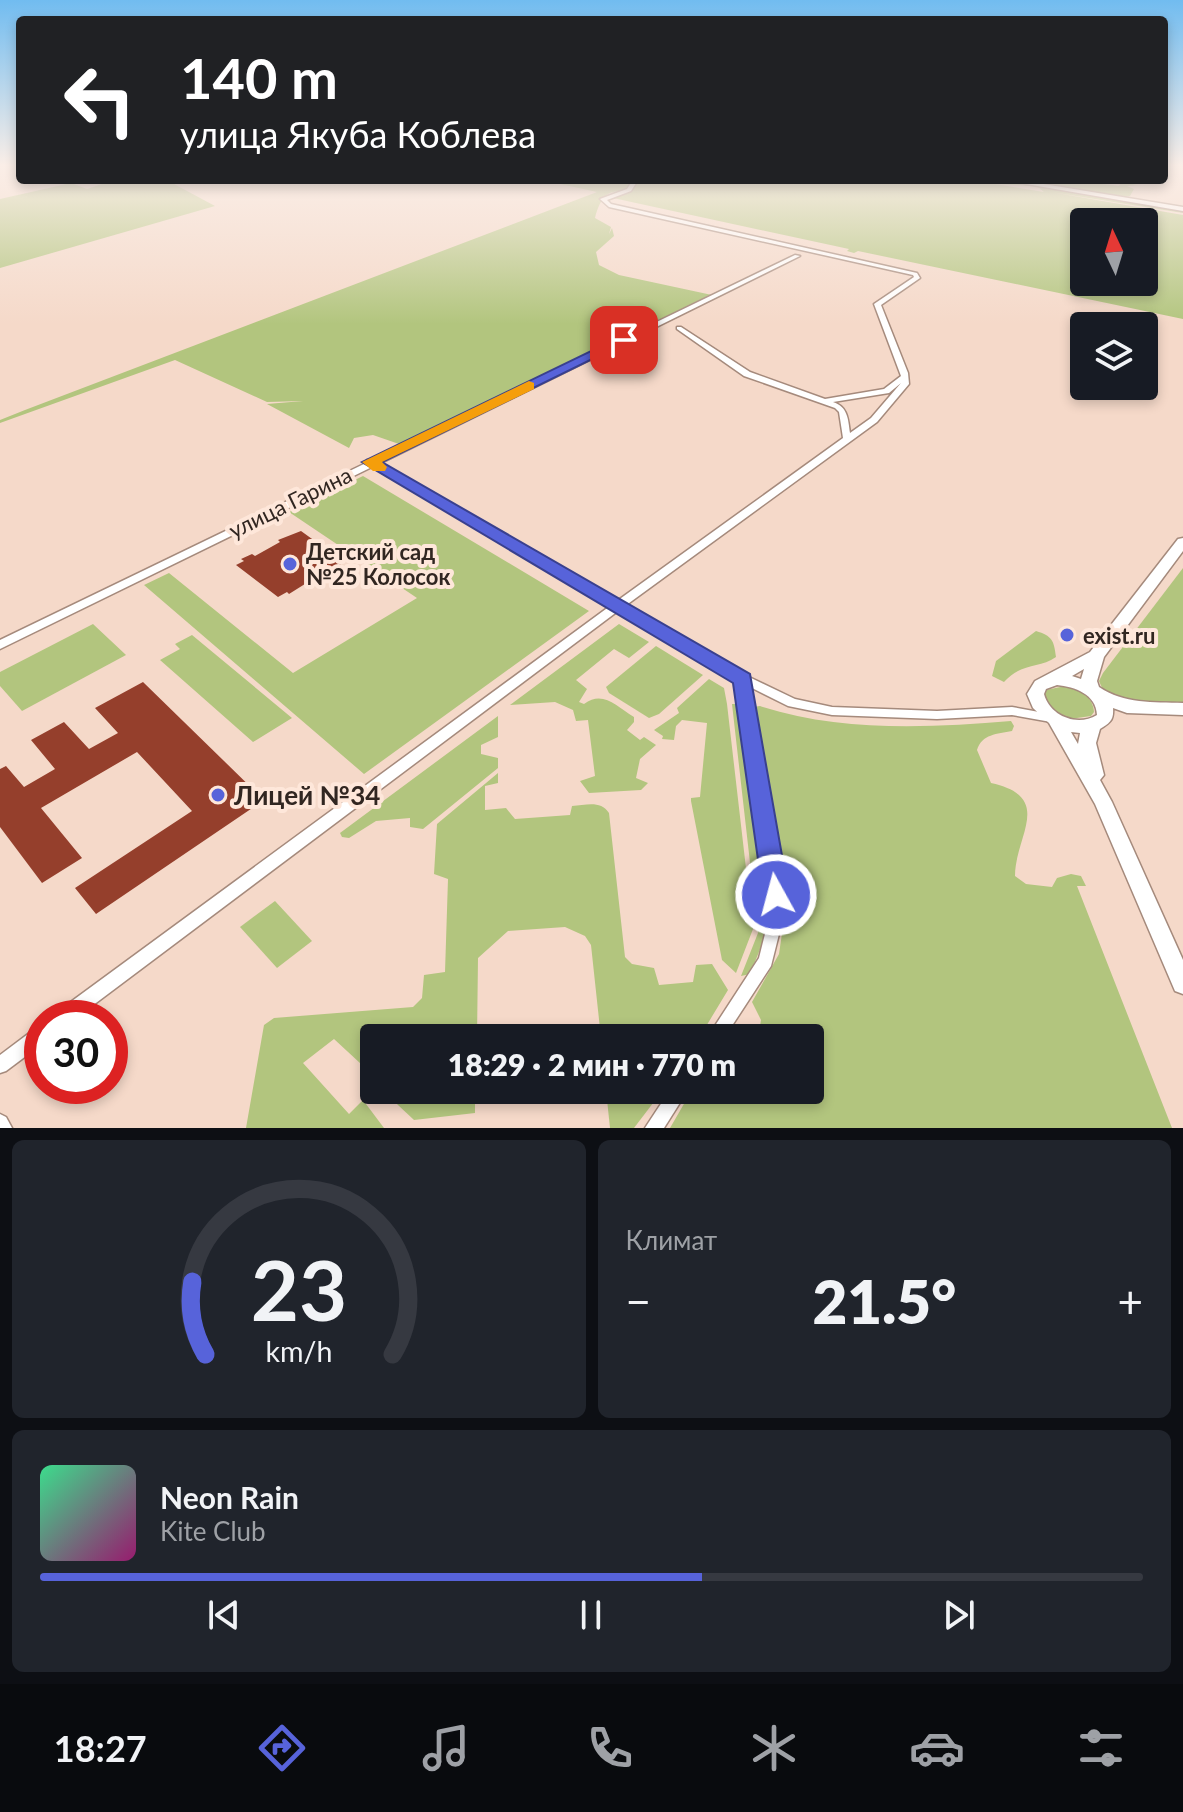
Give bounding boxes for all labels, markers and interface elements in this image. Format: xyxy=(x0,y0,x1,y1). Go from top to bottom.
text: 140 m xyxy=(180,44,338,111)
icon: left xyxy=(48,48,152,152)
text: улица Якуба Коблева xyxy=(180,112,536,156)
north arrow xyxy=(1070,208,1158,296)
map controls xyxy=(1070,208,1158,400)
pin xyxy=(590,306,658,374)
button: layers xyxy=(1070,312,1158,400)
icon: arrive xyxy=(602,318,646,362)
street label: улица Гарина xyxy=(224,461,356,543)
place label: Детский сад №25 Колосок xyxy=(306,538,450,590)
marker: Детский сад №25 Колосок xyxy=(281,555,299,573)
place label: exist.ru xyxy=(1083,622,1155,649)
marker: exist.ru xyxy=(1058,626,1076,644)
place label: Лицей №34 xyxy=(233,779,380,811)
marker: Лицей №34 xyxy=(209,786,227,804)
position arrow xyxy=(734,853,818,937)
speed limit sign: 30 xyxy=(24,1000,128,1104)
text: 18:29 · 2 мин · 770 m xyxy=(448,1046,736,1082)
text: Климат xyxy=(626,1224,717,1256)
text: 23 xyxy=(251,1239,347,1339)
text: 21.5° xyxy=(812,1265,956,1337)
text: − xyxy=(626,1275,651,1327)
text: + xyxy=(1117,1275,1143,1327)
text: km/h xyxy=(265,1334,332,1368)
text: Neon Rain xyxy=(160,1479,299,1515)
text: Kite Club xyxy=(160,1515,266,1547)
icon: previous xyxy=(202,1593,246,1637)
icon: pause xyxy=(569,1593,613,1637)
icon: next xyxy=(937,1593,981,1637)
icon: directions xyxy=(254,1720,310,1776)
icon: music xyxy=(418,1720,474,1776)
icon: phone xyxy=(582,1720,638,1776)
icon: climate xyxy=(746,1720,802,1776)
icon: car xyxy=(909,1720,965,1776)
icon: filters xyxy=(1073,1720,1129,1776)
text: 18:27 xyxy=(54,1726,147,1770)

